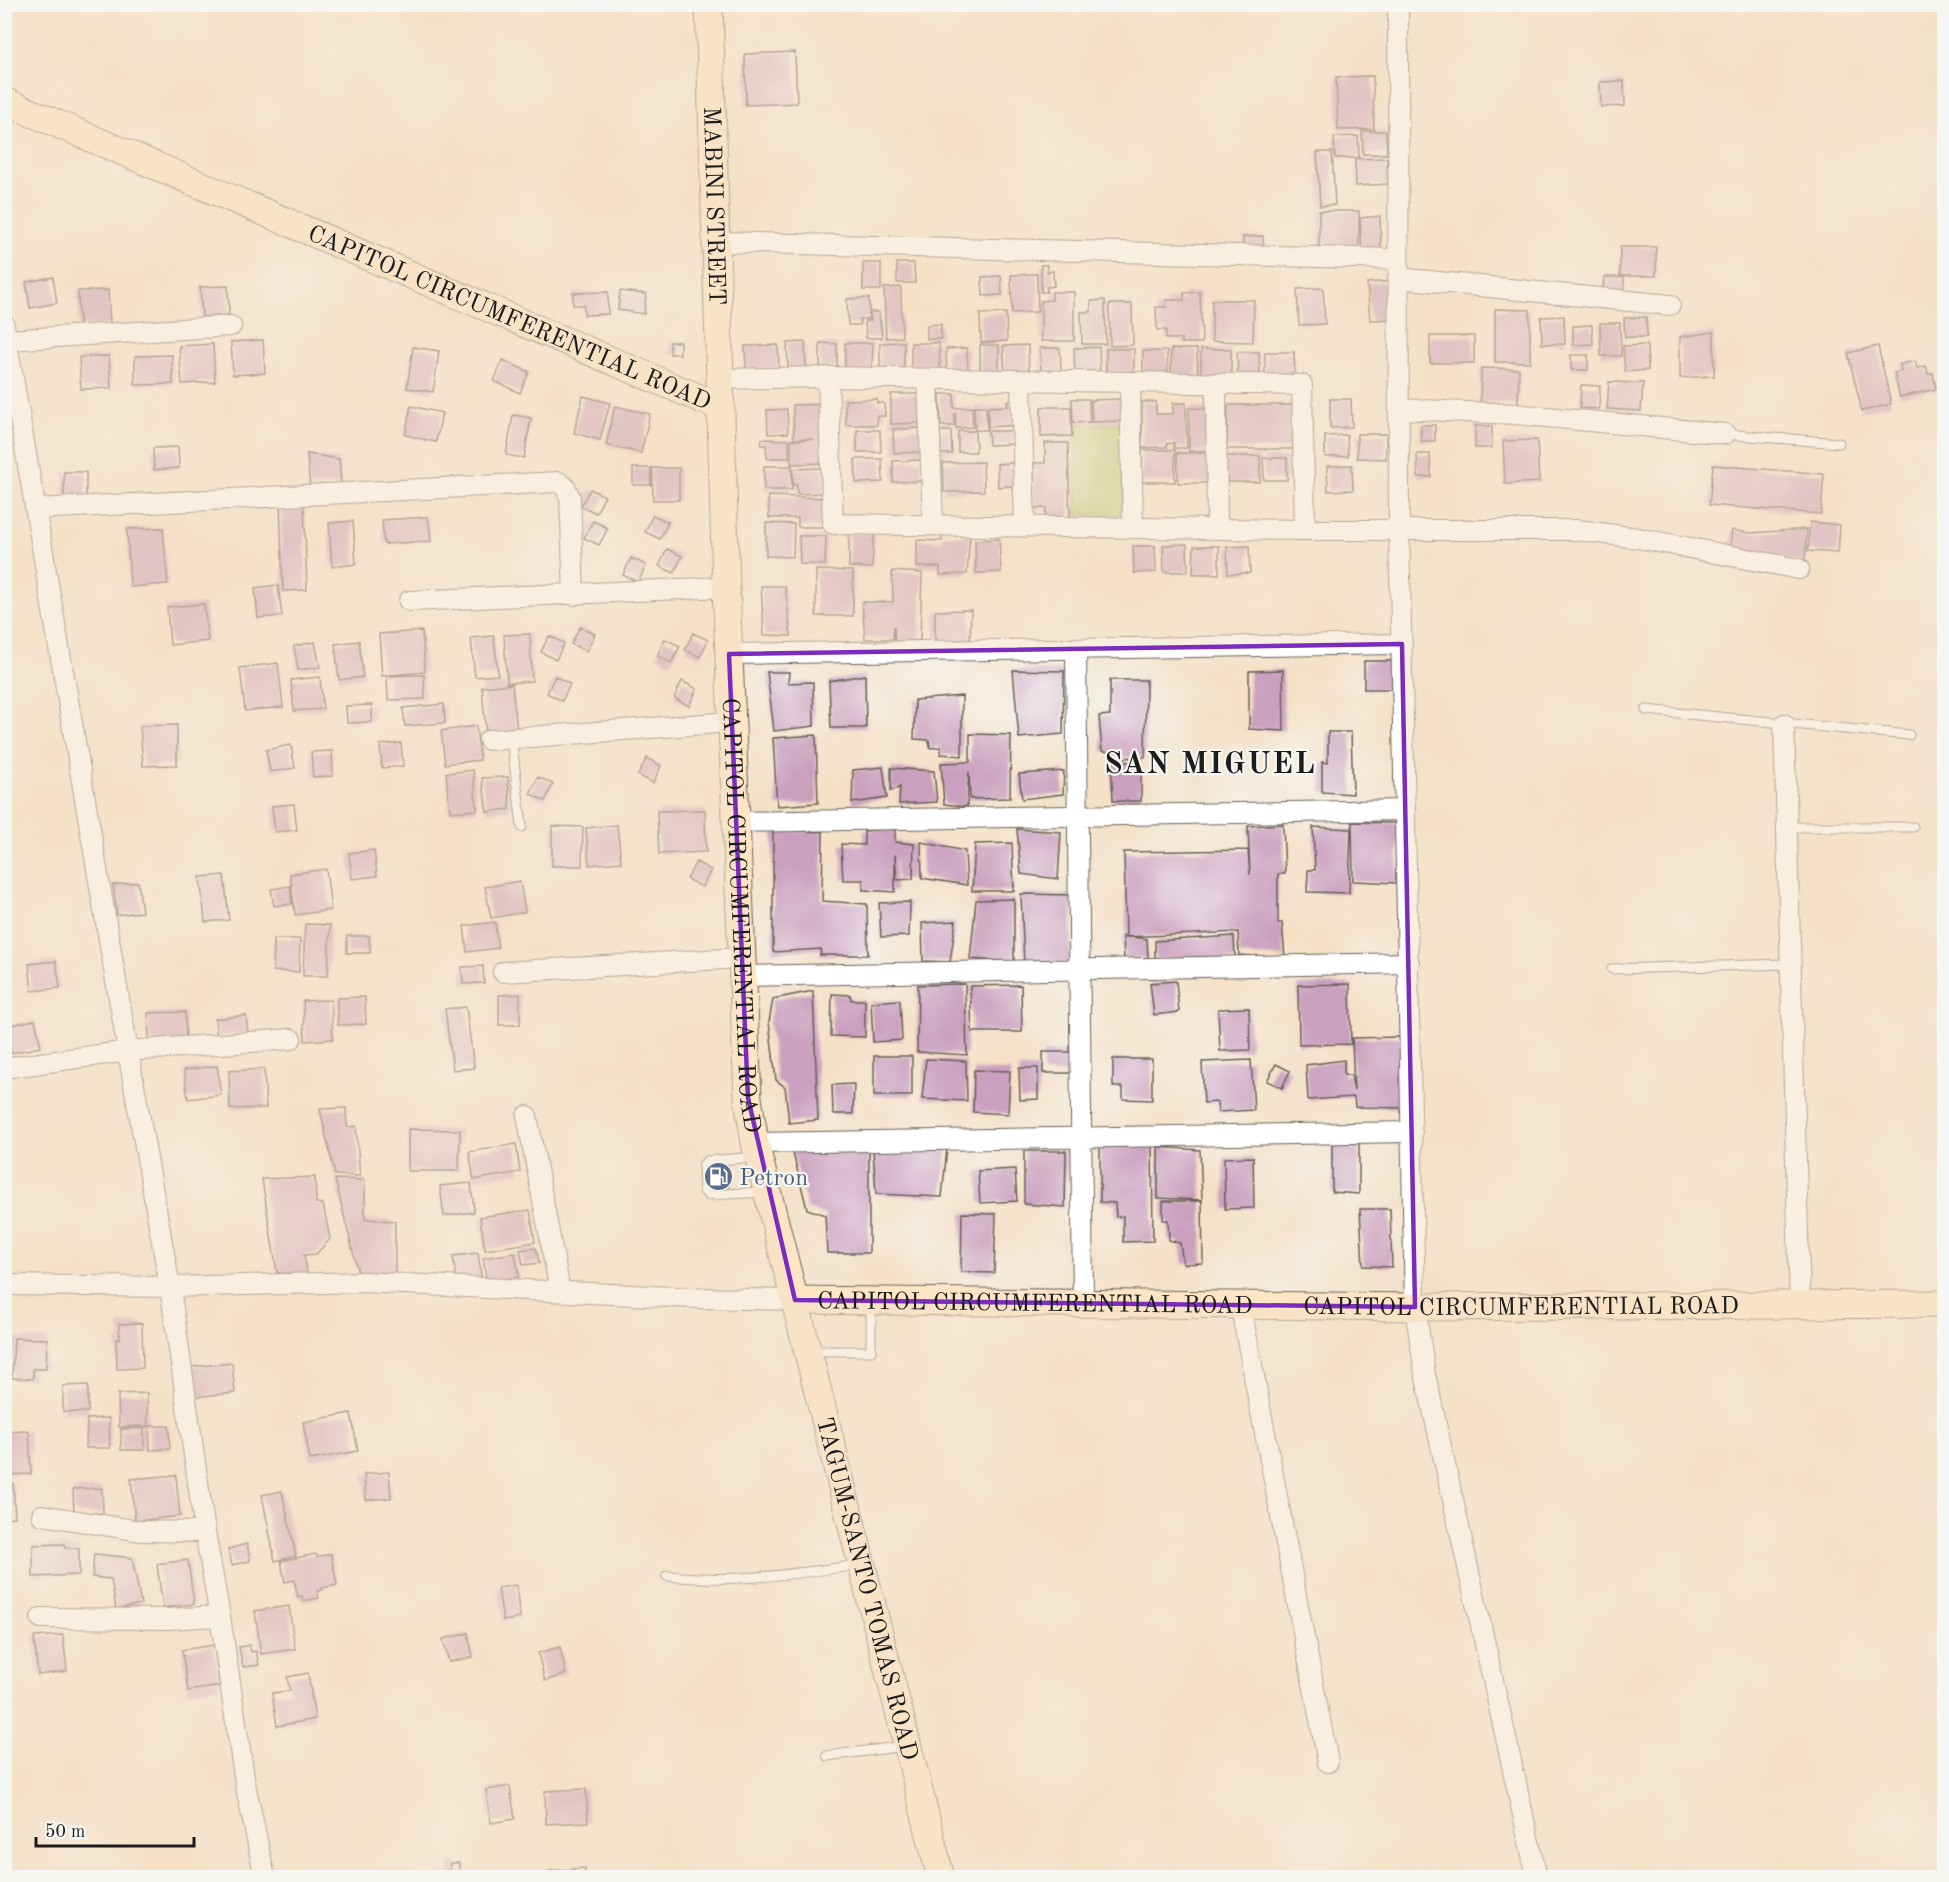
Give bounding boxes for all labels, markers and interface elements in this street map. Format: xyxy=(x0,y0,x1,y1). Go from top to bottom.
street label: MABINI STREET xyxy=(698,106,728,306)
street label: CAPITOL CIRCUMFERENTIAL ROAD xyxy=(304,222,714,416)
street label: CAPITOL CIRCUMFERENTIAL ROAD xyxy=(717,697,763,1135)
district label: SAN MIGUEL xyxy=(1104,750,1316,780)
fuel station icon: Petron xyxy=(702,1161,734,1193)
place label: Petron xyxy=(739,1167,808,1191)
street label: CAPITOL CIRCUMFERENTIAL ROAD xyxy=(817,1290,1253,1319)
street label: CAPITOL CIRCUMFERENTIAL ROAD xyxy=(1303,1295,1739,1321)
street label: TAGUM-SANTO TOMAS ROAD xyxy=(811,1415,921,1763)
scale bar xyxy=(36,1810,194,1848)
text: 50 m xyxy=(45,1823,85,1841)

